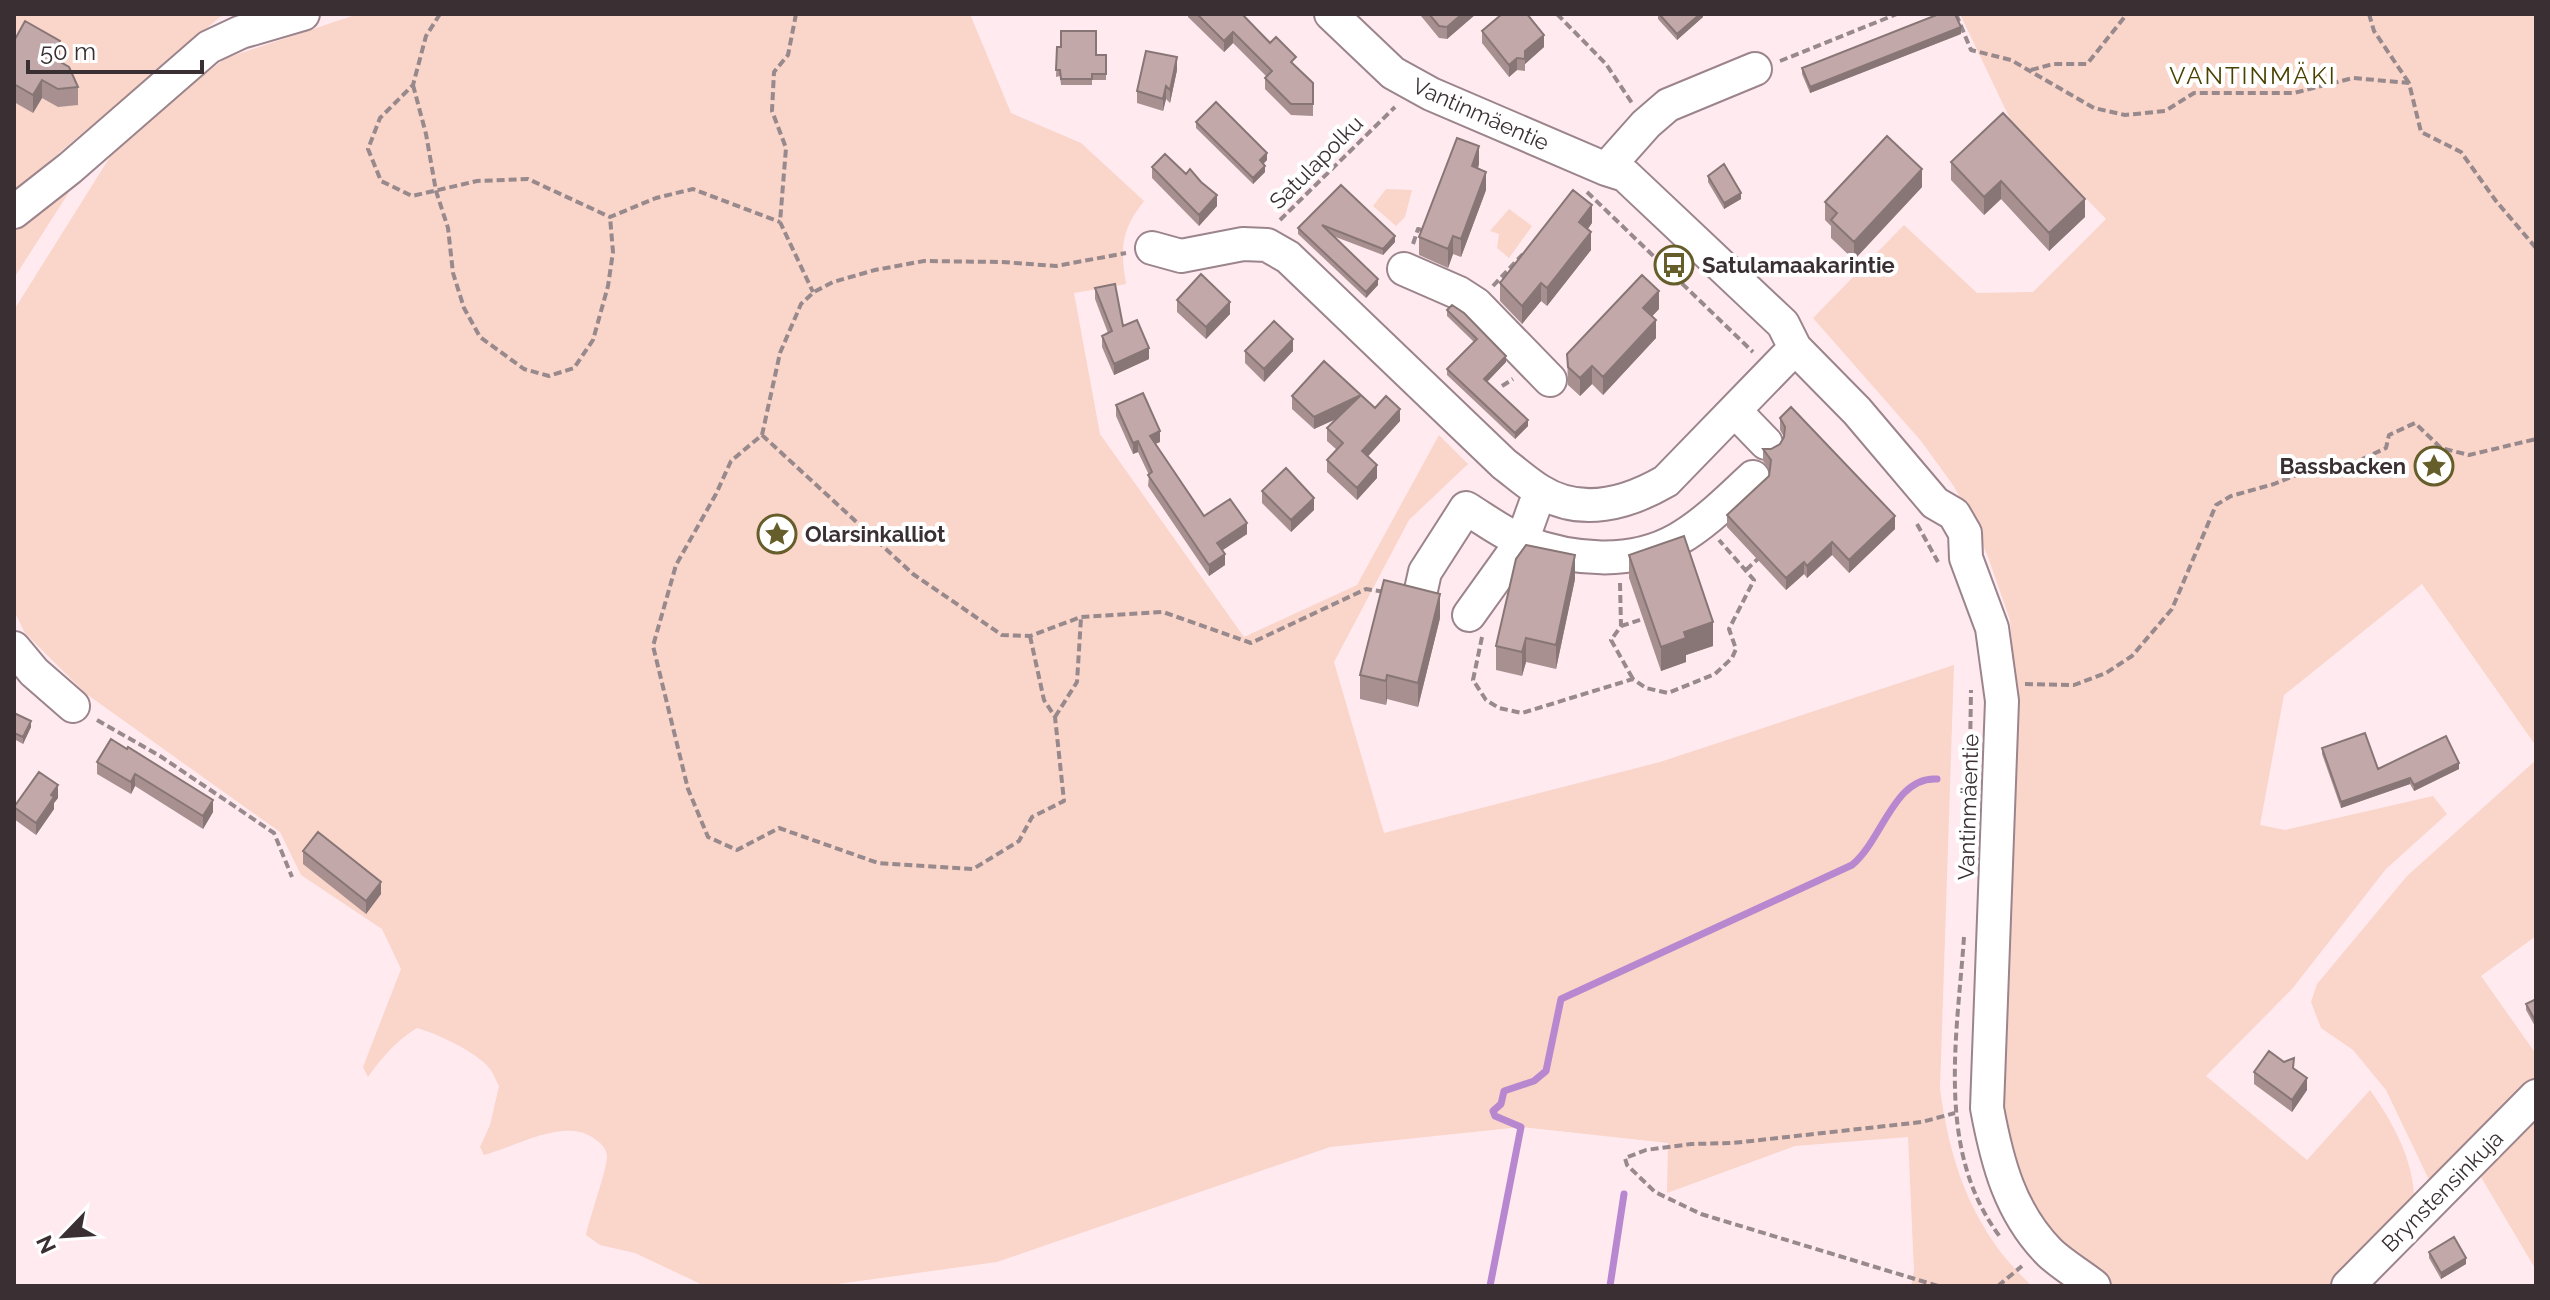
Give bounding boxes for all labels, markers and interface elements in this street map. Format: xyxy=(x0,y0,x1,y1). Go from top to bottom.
scale bar xyxy=(28,24,202,74)
text: 50 m xyxy=(40,37,96,66)
district label: VANTINMÄKI xyxy=(2169,61,2337,90)
street label: Vantinmäentie xyxy=(1409,72,1553,156)
street label: Satulapolku xyxy=(1264,110,1368,214)
bus stop icon: Satulamaakarintie xyxy=(1653,244,1695,286)
place label: Satulamaakarintie xyxy=(1702,252,1895,278)
place icon: Bassbacken xyxy=(2413,445,2455,487)
place label: Bassbacken xyxy=(2280,453,2406,479)
place icon: Olarsinkalliot xyxy=(756,513,798,555)
place label: Olarsinkalliot xyxy=(805,521,946,547)
street label: Vantinmäentie xyxy=(1952,733,1984,881)
street label: Brynstensinkuja xyxy=(2376,1125,2508,1257)
north arrow xyxy=(24,1196,104,1276)
text: N xyxy=(31,1231,61,1258)

